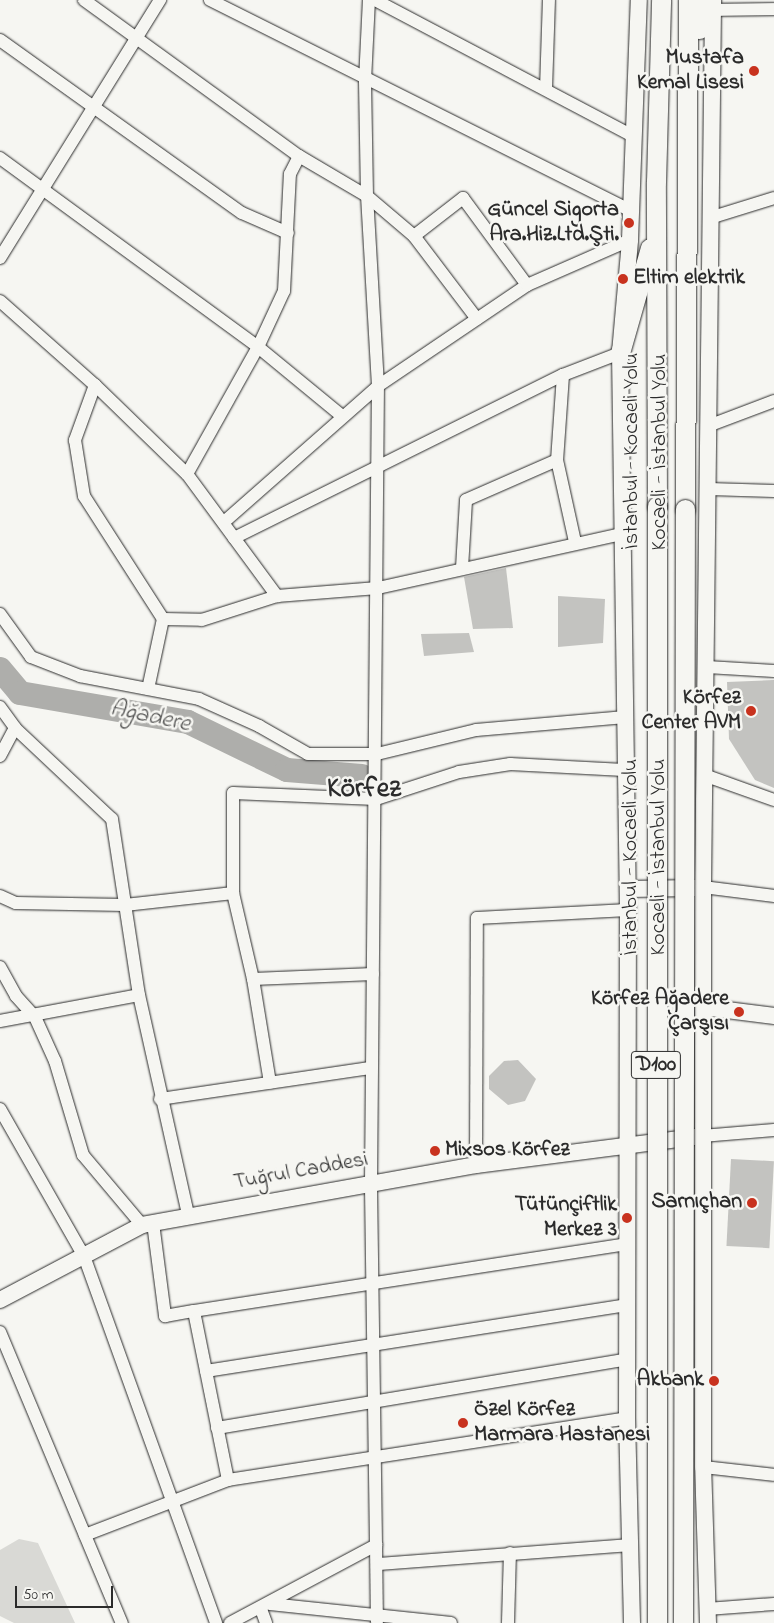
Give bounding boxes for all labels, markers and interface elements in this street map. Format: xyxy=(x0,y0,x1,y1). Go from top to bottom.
place label: Mustafa Kemal Lisesi xyxy=(637,45,744,96)
marker: Mustafa Kemal Lisesi xyxy=(748,65,760,77)
place label: Güncel Sigorta Ara.Hiz.Ltd.Şti. xyxy=(488,197,619,248)
marker: Güncel Sigorta Ara.Hiz.Ltd.Şti. xyxy=(623,217,635,229)
place label: Eltim elektrik xyxy=(633,266,745,292)
marker: Eltim elektrik xyxy=(617,273,629,285)
street label: İstanbul - Kocaeli Yolu xyxy=(620,353,646,549)
street label: Kocaeli - İstanbul Yolu xyxy=(648,354,674,550)
place label: Körfez Center AVM xyxy=(641,685,741,736)
water label: Ağadere xyxy=(107,694,193,740)
marker: Körfez Center AVM xyxy=(745,705,757,717)
street label: İstanbul - Kocaeli Yolu xyxy=(619,759,645,955)
street label: Kocaeli - İstanbul Yolu xyxy=(647,759,673,955)
district label: Körfez xyxy=(327,773,401,807)
place label: Körfez Ağadere Çarşısı xyxy=(591,986,729,1038)
marker: Körfez Ağadere Çarşısı xyxy=(733,1006,745,1018)
road number: D100 xyxy=(630,1046,682,1084)
place label: Mixsos Körfez xyxy=(445,1138,570,1164)
marker: Mixsos Körfez xyxy=(429,1145,441,1157)
street label: Tuğrul Caddesi xyxy=(232,1147,370,1197)
place label: Sarnıçhan xyxy=(651,1190,742,1216)
place label: Tütünçiftlik Merkez 3 xyxy=(515,1192,617,1244)
marker: Sarnıçhan xyxy=(746,1197,758,1209)
marker: Tütünçiftlik Merkez 3 xyxy=(621,1212,633,1224)
place label: Akbank xyxy=(637,1368,704,1394)
marker: Akbank xyxy=(708,1375,720,1387)
place label: Özel Körfez Marmara Hastanesi xyxy=(474,1397,650,1448)
marker: Özel Körfez Marmara Hastanesi xyxy=(456,1416,470,1430)
scale bar xyxy=(18,1576,115,1608)
text: 50 m xyxy=(23,1584,53,1606)

